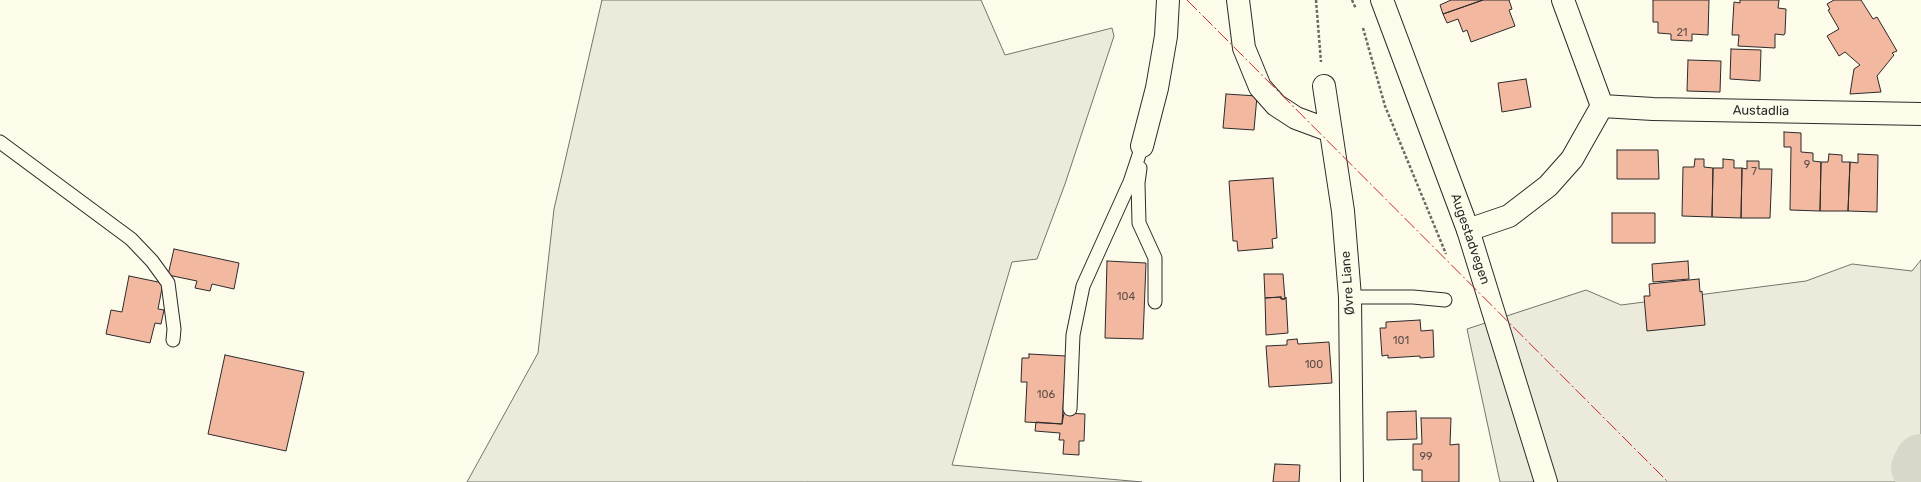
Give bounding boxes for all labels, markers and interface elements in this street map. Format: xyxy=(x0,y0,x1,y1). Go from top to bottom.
house number: 21 xyxy=(1676,26,1688,40)
street label: Austadlia xyxy=(1733,103,1789,119)
house number: 9 xyxy=(1804,158,1810,172)
house number: 7 xyxy=(1751,165,1757,179)
street label: Augestadvegen xyxy=(1447,191,1493,287)
street label: Øvre Liane xyxy=(1338,250,1358,316)
house number: 104 xyxy=(1117,290,1135,304)
house number: 101 xyxy=(1393,334,1409,348)
house number: 100 xyxy=(1305,358,1323,372)
house number: 106 xyxy=(1037,388,1055,402)
house number: 99 xyxy=(1419,450,1433,464)

